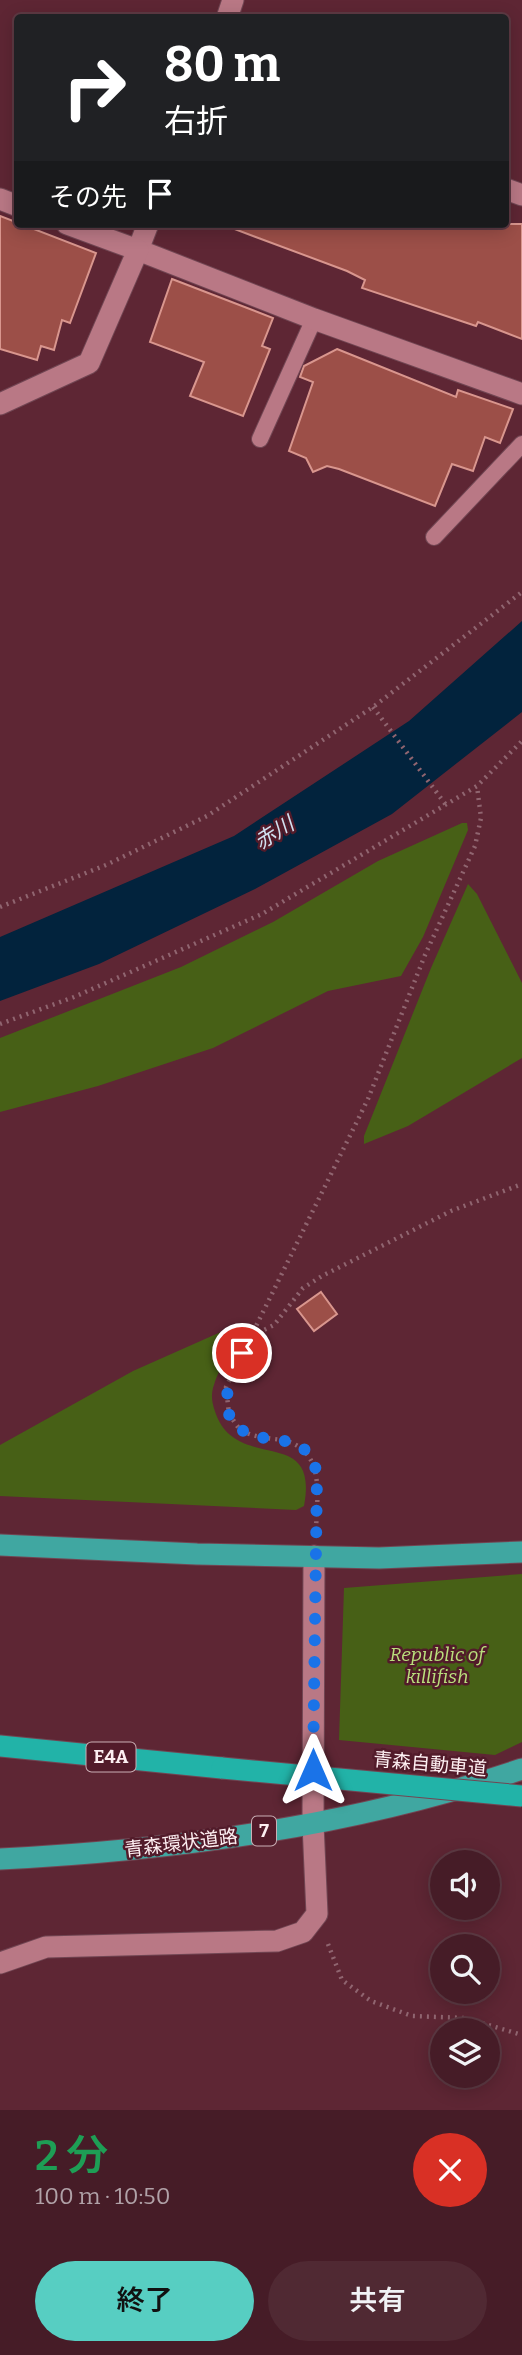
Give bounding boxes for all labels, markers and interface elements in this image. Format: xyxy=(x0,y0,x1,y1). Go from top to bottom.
text: 80 m xyxy=(164,35,280,94)
icon: right xyxy=(49,42,140,133)
text: 右折 xyxy=(164,102,228,140)
icon: arrive xyxy=(141,175,179,213)
text: その先 xyxy=(49,182,127,213)
water label: 赤川 xyxy=(249,810,300,855)
pin xyxy=(212,1323,272,1383)
icon: arrive xyxy=(223,1334,261,1372)
park label: Republic of killifish xyxy=(390,1643,487,1688)
position arrow xyxy=(276,1733,350,1807)
road number: E4A xyxy=(86,1742,136,1772)
street label: 青森自動車道 xyxy=(372,1748,488,1780)
road number: 7 xyxy=(252,1816,276,1845)
street label: 青森環状道路 xyxy=(123,1825,239,1861)
map controls xyxy=(430,1850,500,2088)
button: sound xyxy=(430,1850,500,1920)
button: search xyxy=(430,1934,500,2004)
button: layers xyxy=(430,2018,500,2088)
text: 2 分 xyxy=(35,2131,108,2181)
button: close xyxy=(413,2133,487,2207)
text: 100 m · 10:50 xyxy=(35,2182,170,2210)
button: 終了 xyxy=(35,2261,254,2341)
button: 共有 xyxy=(268,2261,487,2341)

